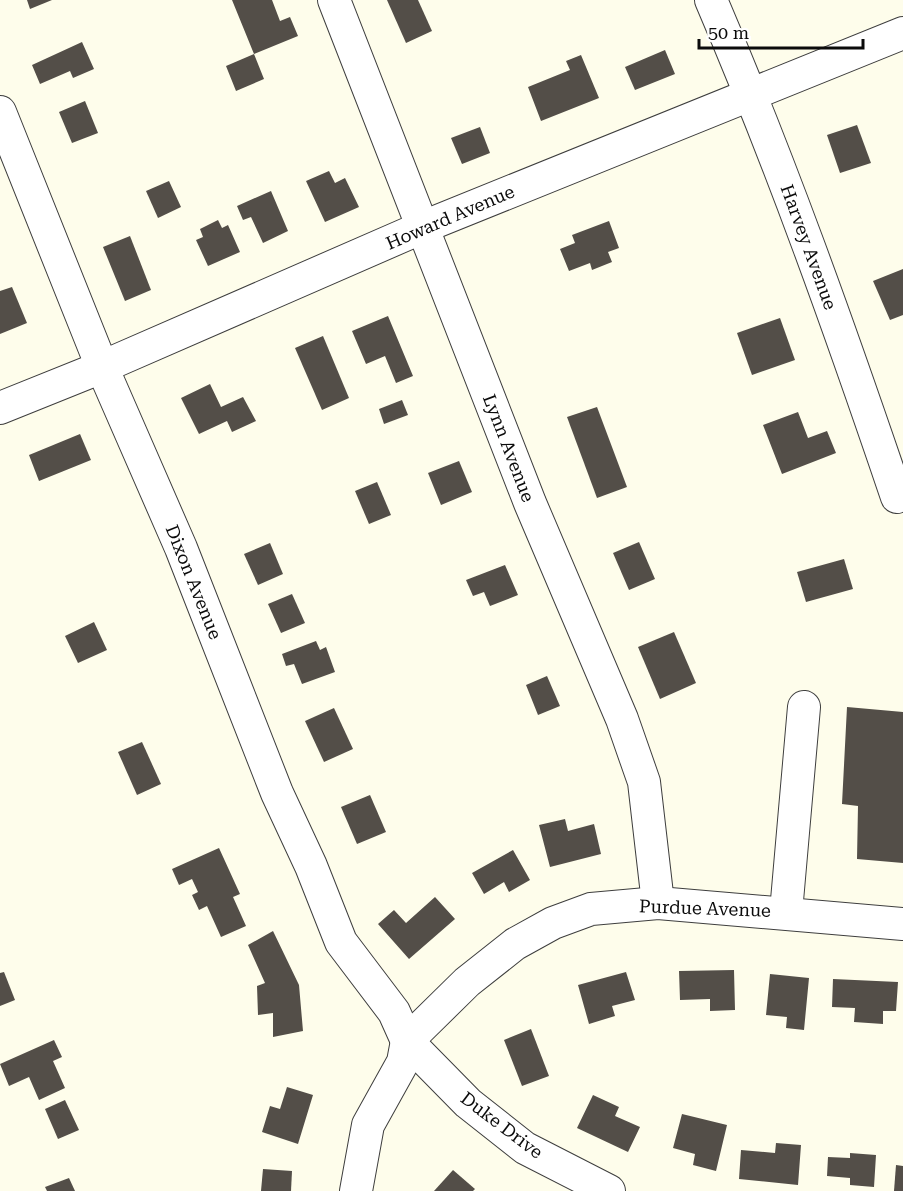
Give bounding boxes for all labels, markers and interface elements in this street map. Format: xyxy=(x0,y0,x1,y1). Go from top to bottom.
scale bar xyxy=(699,12,862,50)
text: 50 m xyxy=(708,22,749,43)
street label: Howard Avenue xyxy=(383,180,518,254)
street label: Harvey Avenue xyxy=(777,181,841,313)
street label: Lynn Avenue xyxy=(479,391,539,505)
street label: Dixon Avenue xyxy=(161,522,227,642)
street label: Purdue Avenue xyxy=(639,895,771,921)
street label: Duke Drive xyxy=(457,1087,547,1163)

